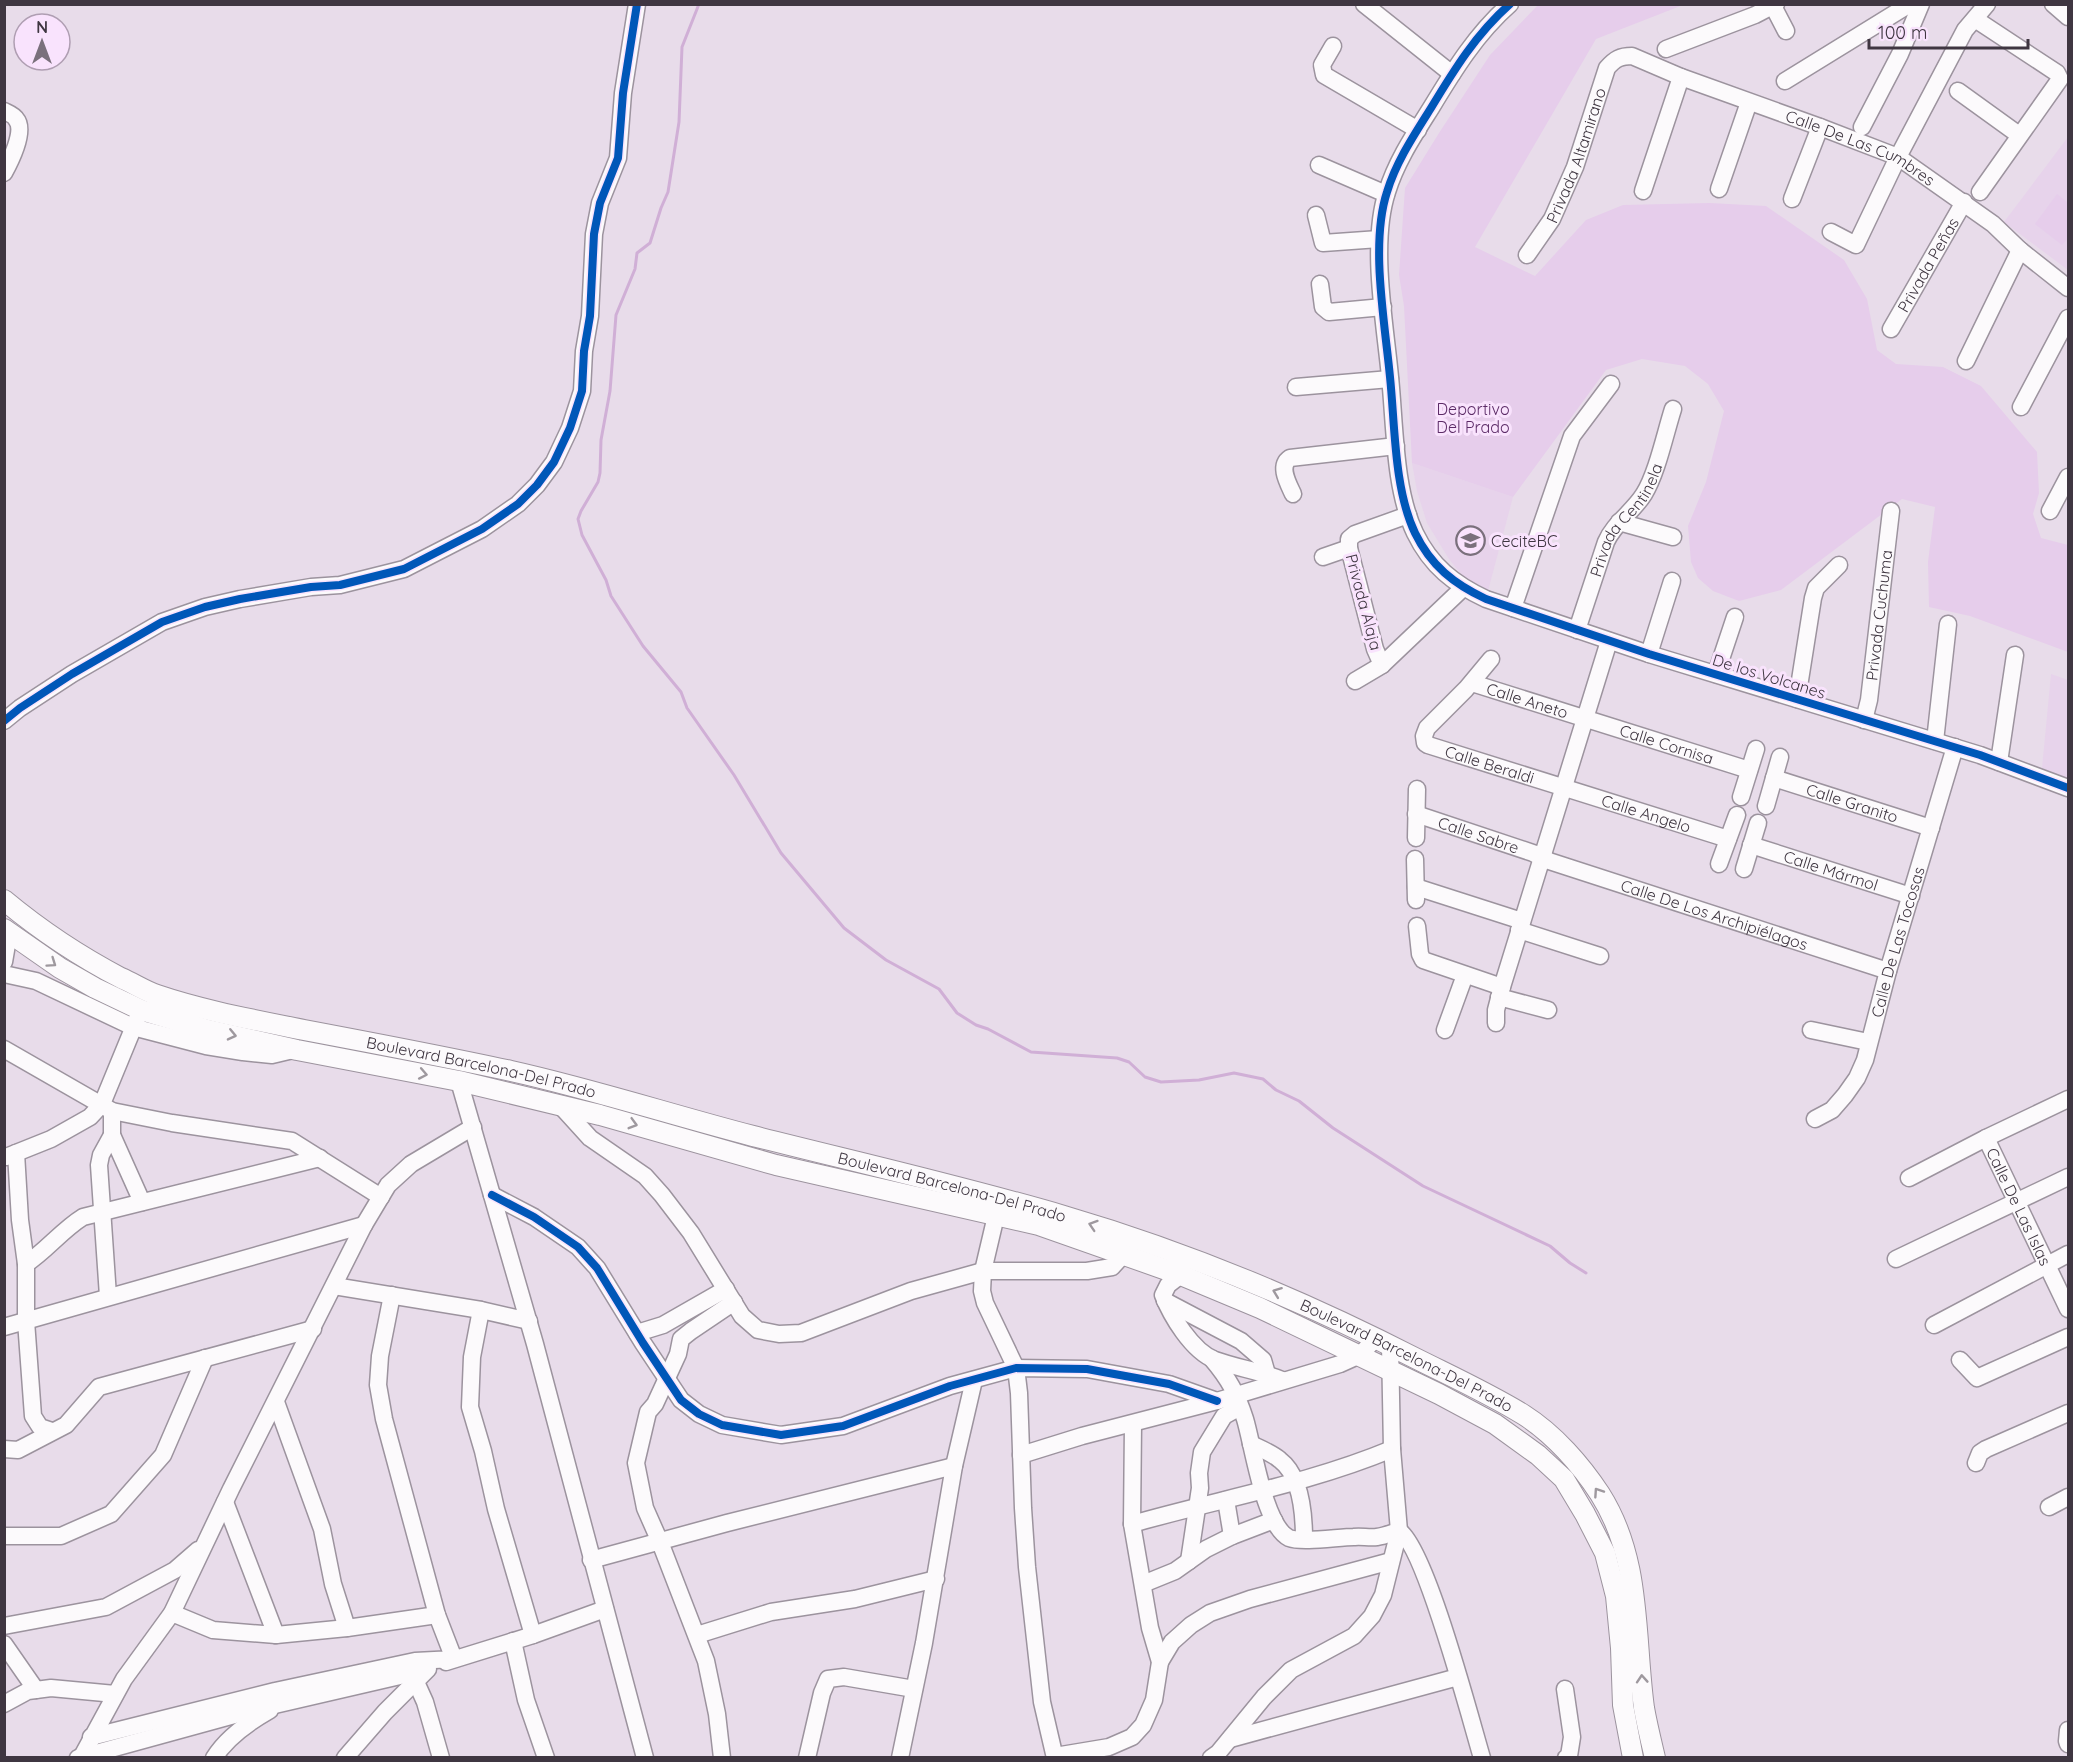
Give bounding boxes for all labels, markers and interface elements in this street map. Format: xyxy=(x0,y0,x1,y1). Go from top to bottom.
north arrow xyxy=(12,12,72,72)
scale bar xyxy=(1869,12,2028,50)
text: N xyxy=(36,17,48,37)
text: 100 m xyxy=(1878,21,1927,44)
street label: Privada Altamirano xyxy=(1542,85,1610,226)
street label: Calle De Las Cumbres xyxy=(1783,105,1939,190)
street label: Privada Peñas xyxy=(1893,214,1963,316)
park label: Deportivo Del Prado xyxy=(1436,399,1510,437)
street label: Privada Centinela xyxy=(1585,461,1666,579)
school or university icon: CeciteBC xyxy=(1454,525,1486,557)
place label: CeciteBC xyxy=(1491,531,1557,551)
street label: Privada Cuchuma xyxy=(1861,549,1896,682)
street label: Privada Alaja xyxy=(1342,552,1386,652)
street label: De los Volcanes xyxy=(1710,649,1828,703)
street label: Calle Aneto xyxy=(1484,678,1571,723)
street label: Calle Cornisa xyxy=(1617,720,1716,768)
street label: Calle Beraldi xyxy=(1442,741,1537,788)
street label: Calle Granito xyxy=(1804,779,1901,827)
street label: Calle Angelo xyxy=(1599,790,1693,837)
street label: Calle Sabre xyxy=(1436,812,1522,858)
street label: Calle Mármol xyxy=(1781,846,1881,895)
street label: Calle De Las Tocosas xyxy=(1866,864,1929,1020)
street label: Calle De Los Archipiélagos xyxy=(1618,875,1810,954)
one-way arrow xyxy=(45,956,56,967)
one-way arrow xyxy=(226,1028,236,1041)
street label: Boulevard Barcelona-Del Prado xyxy=(365,1032,598,1102)
one-way arrow xyxy=(417,1067,427,1080)
one-way arrow xyxy=(627,1117,638,1129)
street label: Calle De Las Islas xyxy=(1982,1144,2056,1269)
street label: Boulevard Barcelona-Del Prado xyxy=(836,1147,1068,1226)
one-way arrow xyxy=(1088,1220,1099,1232)
one-way arrow xyxy=(1272,1286,1282,1299)
street label: Boulevard Barcelona-Del Prado xyxy=(1297,1294,1516,1416)
one-way arrow xyxy=(1594,1488,1605,1499)
one-way arrow xyxy=(1636,1675,1649,1684)

